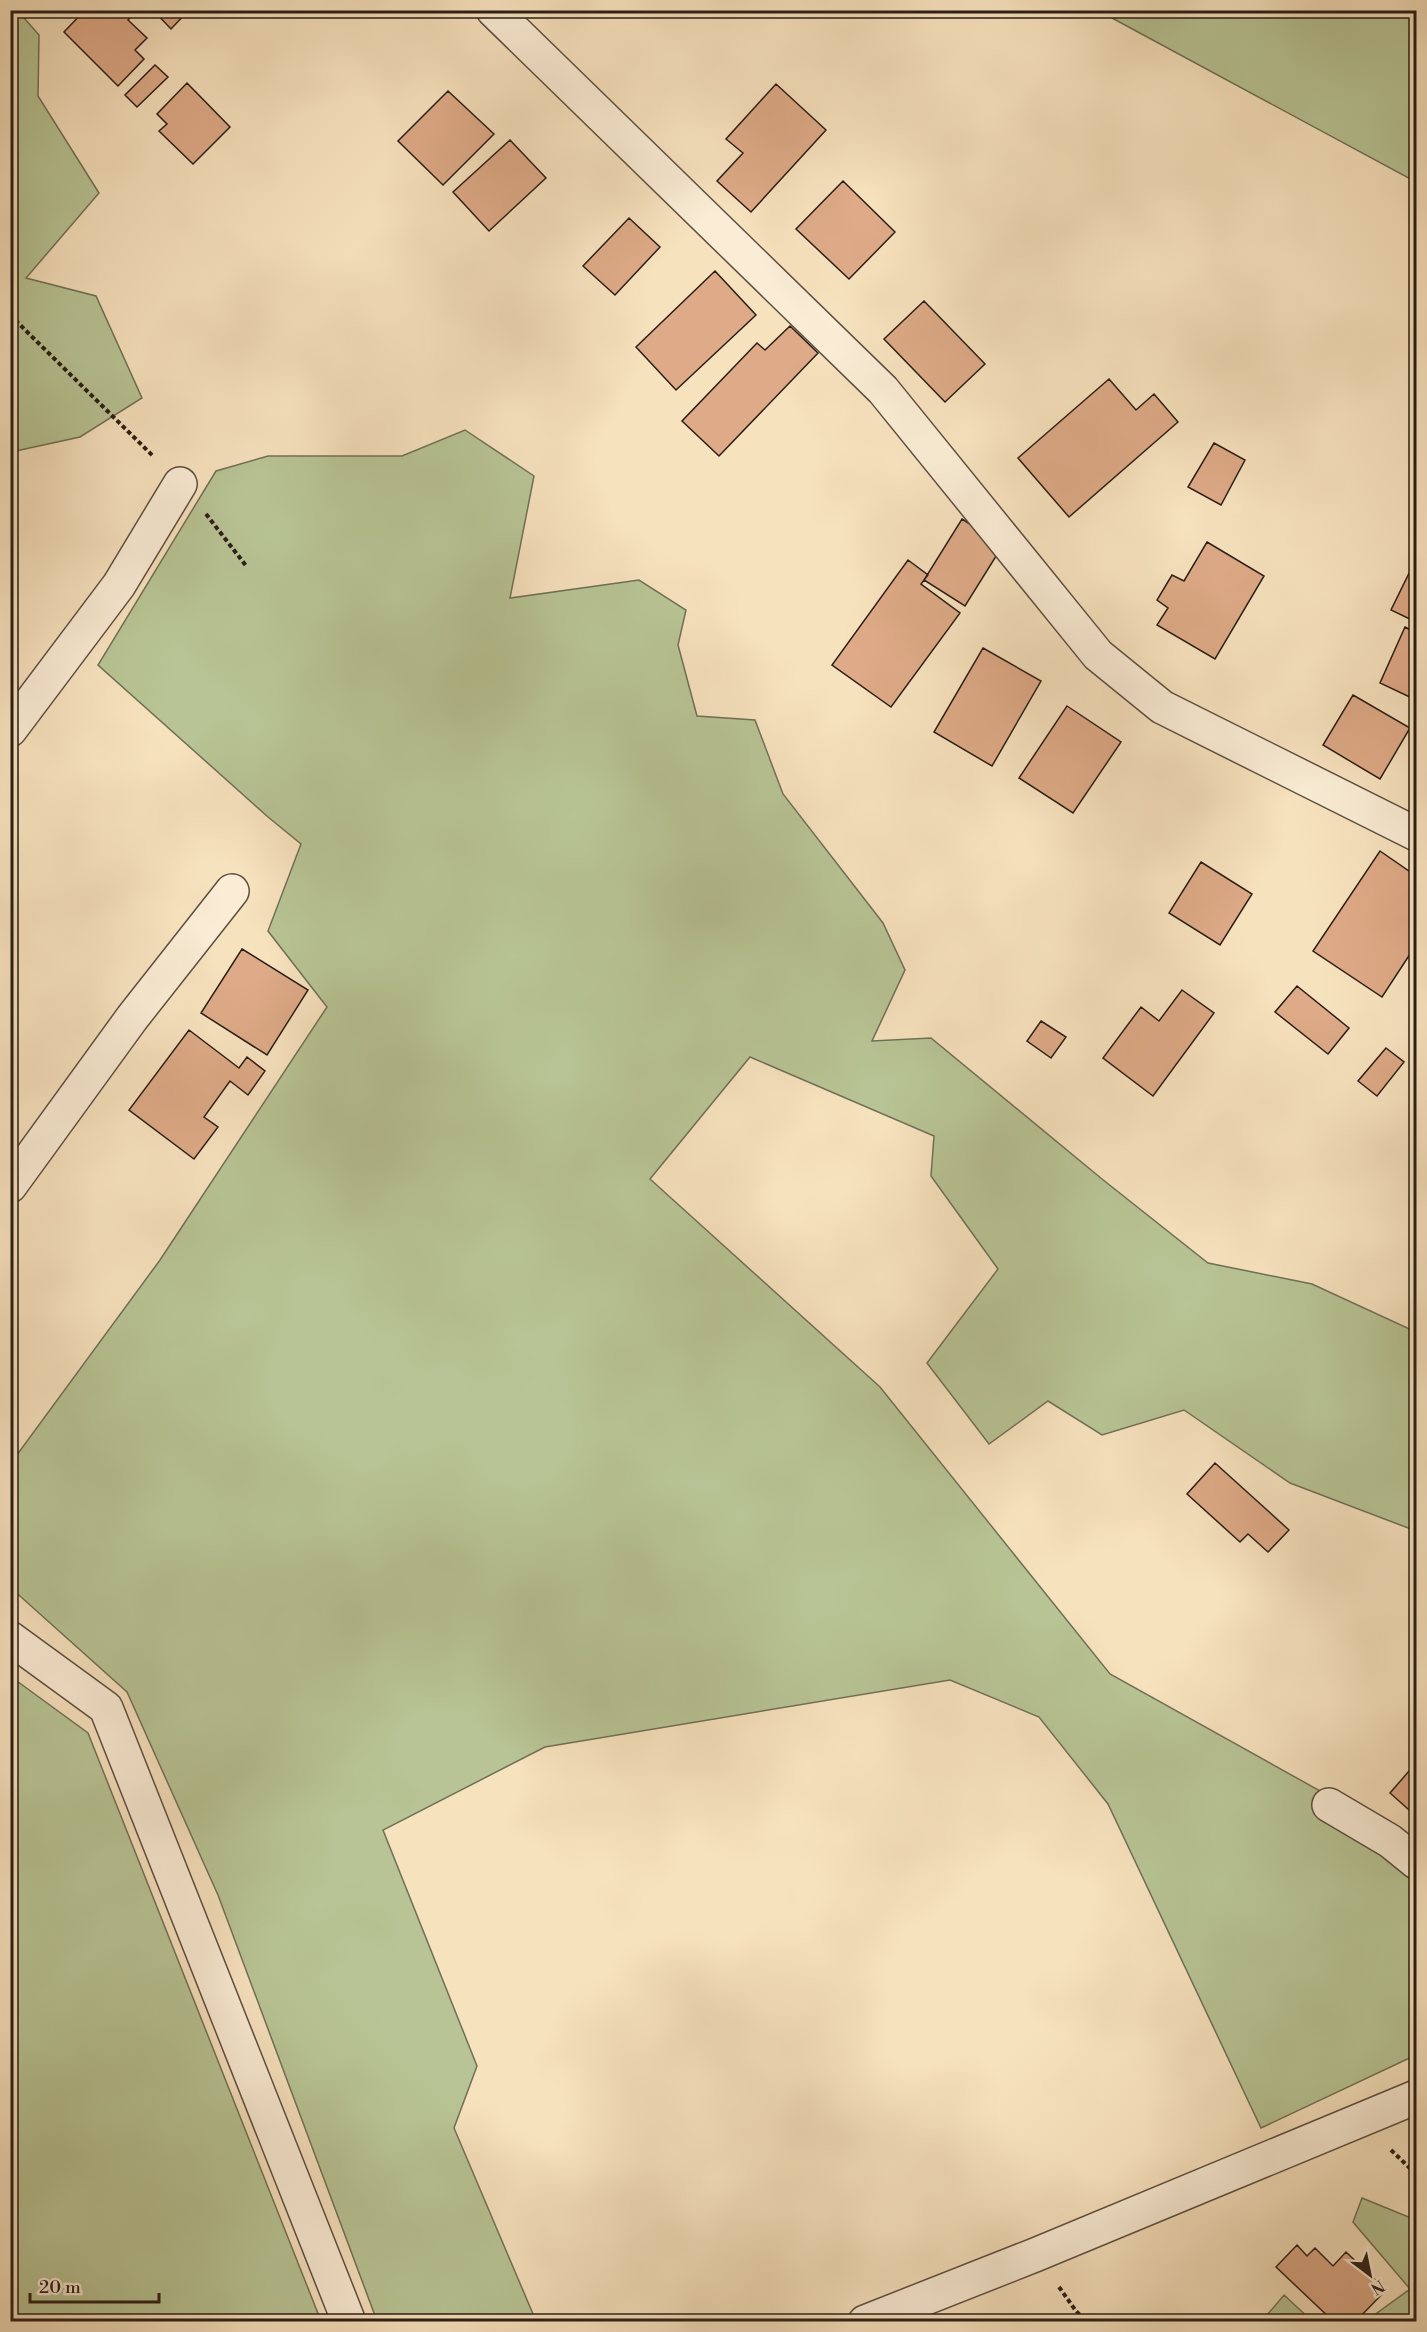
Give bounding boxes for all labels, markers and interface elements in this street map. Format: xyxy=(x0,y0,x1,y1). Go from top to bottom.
north arrow xyxy=(1340,2245,1400,2305)
scale bar xyxy=(30,2266,159,2304)
text: N xyxy=(1366,2275,1388,2299)
text: 20 m xyxy=(39,2276,81,2299)

